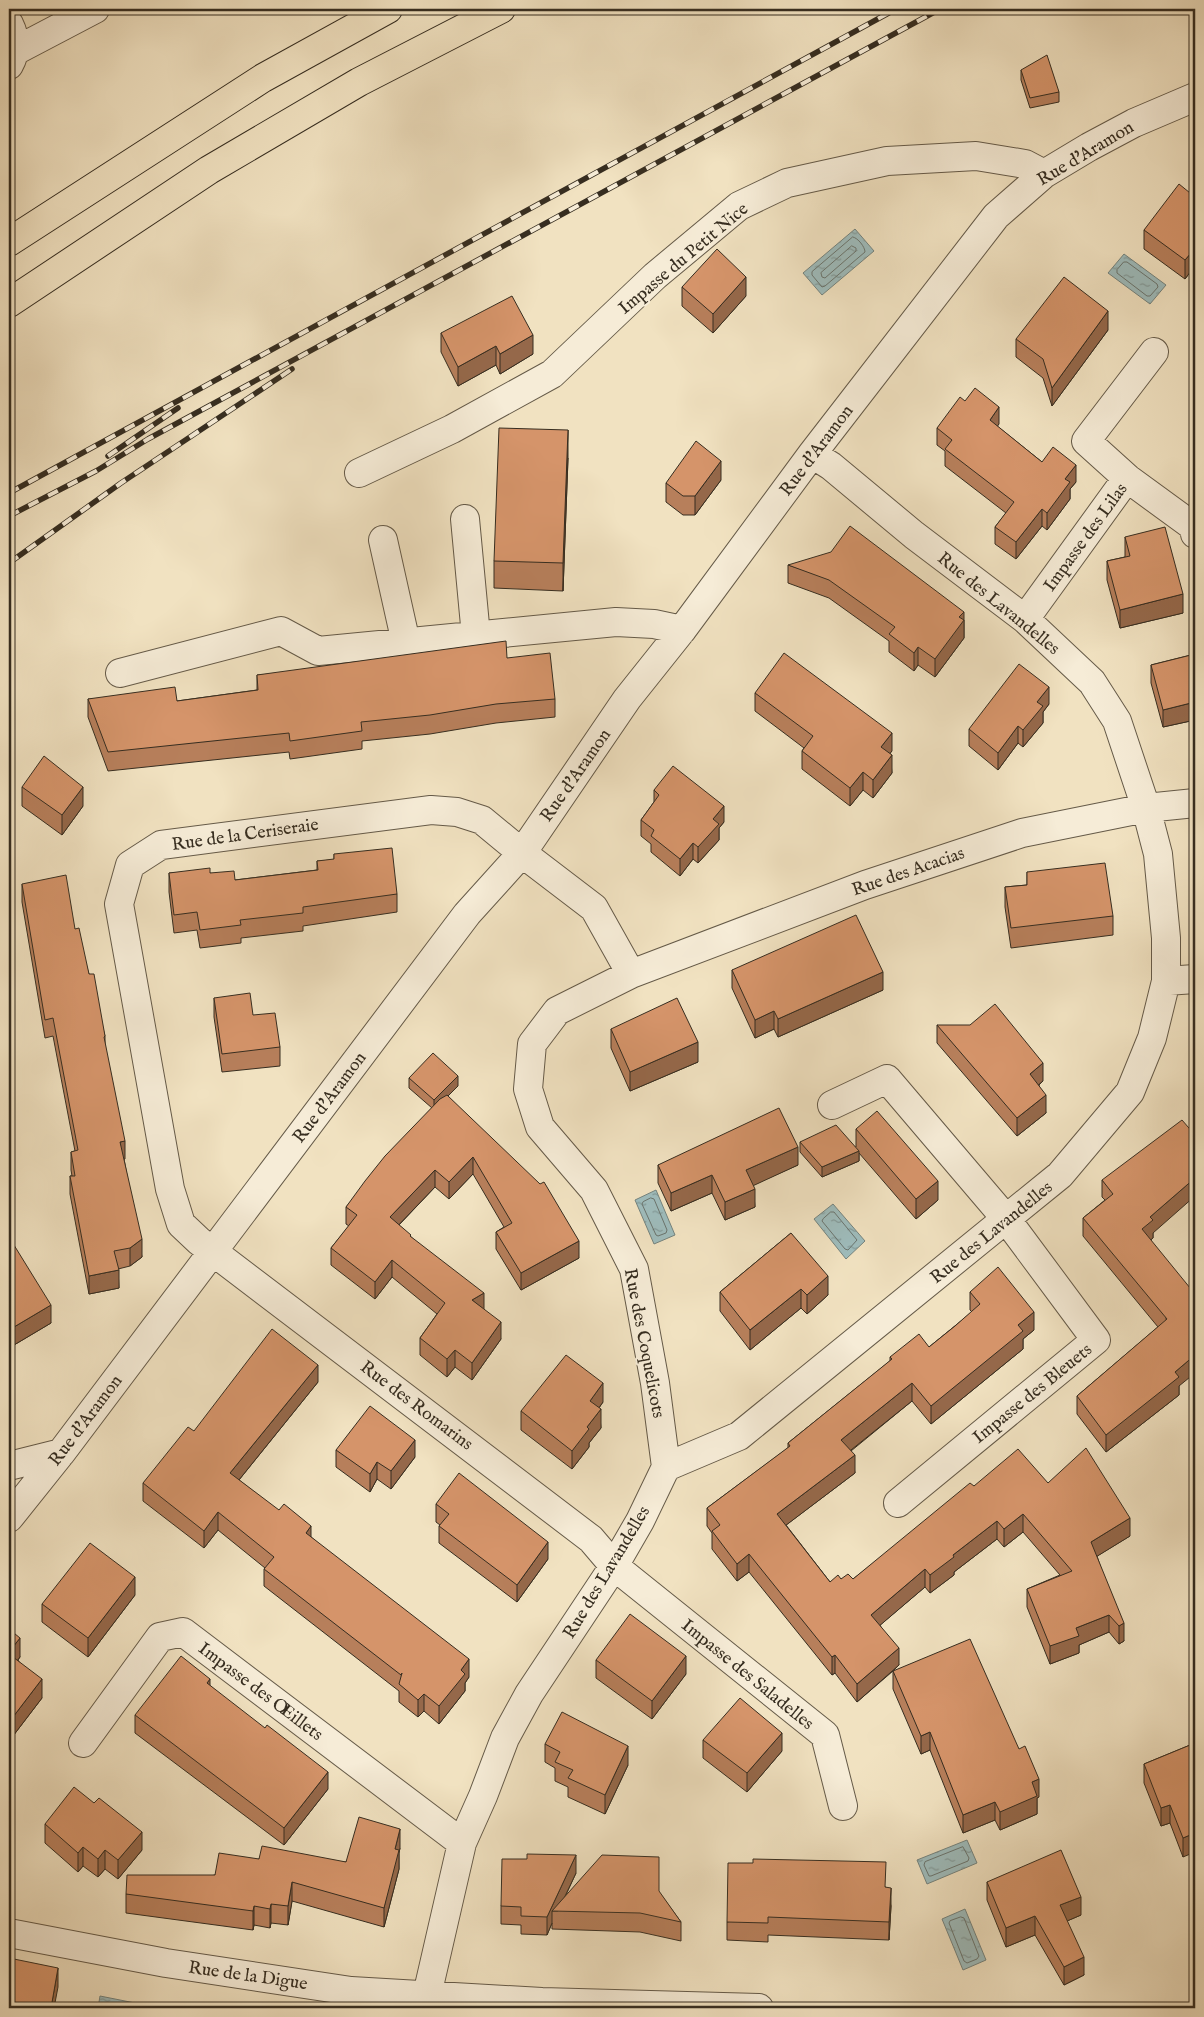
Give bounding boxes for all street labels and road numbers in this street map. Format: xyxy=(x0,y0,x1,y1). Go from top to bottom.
street label: Rue d'Aramon xyxy=(1033,116,1139,192)
street label: Impasse du Petit Nice xyxy=(614,198,754,320)
street label: Rue d'Aramon xyxy=(775,400,859,501)
street label: Impasse des Lilas xyxy=(1039,479,1133,597)
street label: Rue des Lavandelles xyxy=(932,548,1064,661)
street label: Rue d'Aramon xyxy=(536,724,617,827)
street label: Rue de la Ceriseraie xyxy=(170,814,320,857)
street label: Rue des Acacias xyxy=(849,842,968,902)
street label: Rue d'Aramon xyxy=(288,1047,372,1148)
street label: Rue des Lavandelles xyxy=(926,1177,1058,1290)
street label: Rue des Coquelicots xyxy=(618,1267,669,1420)
street label: Impasse des Bleuets xyxy=(968,1339,1097,1449)
street label: Rue des Romarins xyxy=(355,1356,477,1456)
street label: Rue d'Aramon xyxy=(44,1370,128,1471)
street label: Rue des Lavandelles xyxy=(559,1502,656,1643)
street label: Impasse des Saladelles xyxy=(676,1615,818,1736)
street label: Impasse des Œillets xyxy=(193,1638,327,1747)
street label: Rue de la Digue xyxy=(187,1957,309,1996)

